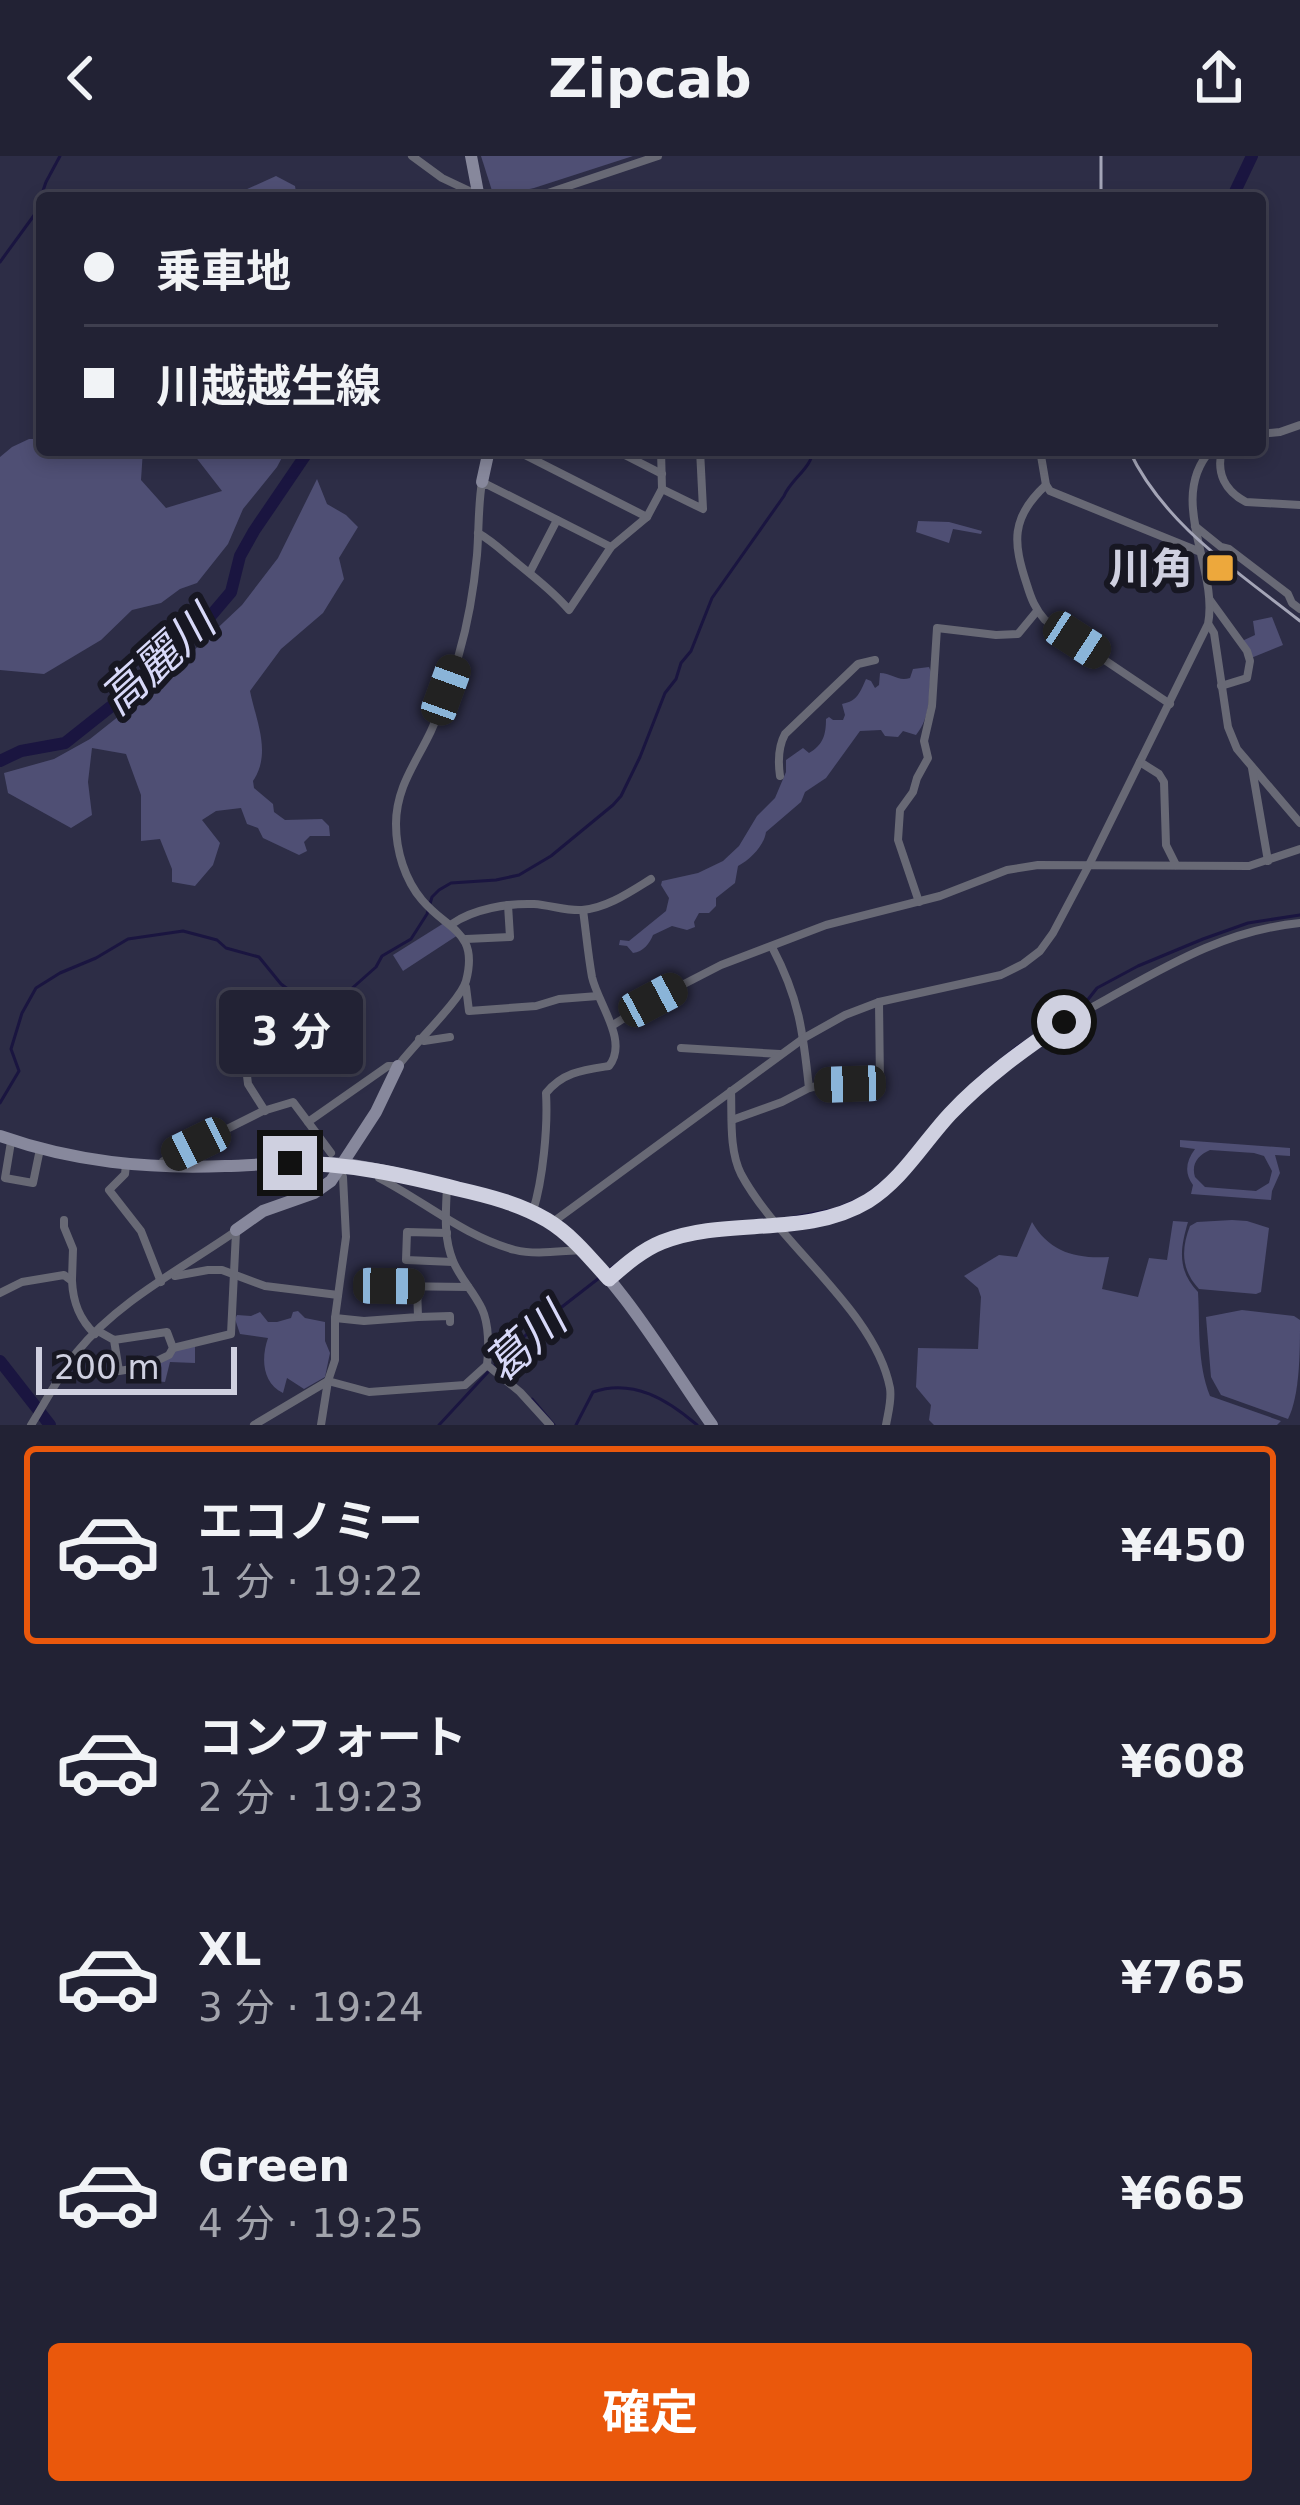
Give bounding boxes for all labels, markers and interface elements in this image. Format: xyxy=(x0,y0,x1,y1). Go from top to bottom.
icon: back xyxy=(48,45,114,111)
icon: share xyxy=(1186,45,1252,111)
text: Zipcab xyxy=(548,47,752,110)
text: 乗車地 xyxy=(156,245,291,298)
text: 川越越生線 xyxy=(156,360,381,413)
place label: 川角 xyxy=(1109,544,1193,593)
marker: 川角 xyxy=(1204,552,1236,584)
water label: 高麗川 xyxy=(89,593,228,725)
car xyxy=(1037,605,1117,675)
car xyxy=(417,650,475,730)
car xyxy=(613,967,693,1033)
callout: 3 分 xyxy=(218,989,362,1073)
route start xyxy=(1037,995,1091,1049)
text: 3 分 xyxy=(251,1009,331,1054)
car xyxy=(813,1065,887,1103)
car xyxy=(156,1112,236,1176)
route end xyxy=(263,1136,317,1190)
car xyxy=(353,1267,425,1305)
water label: 葛川 xyxy=(474,1290,579,1392)
scale bar xyxy=(36,1341,237,1394)
text: 200 m xyxy=(54,1348,160,1387)
icon: car xyxy=(54,1491,162,1599)
text: エコノミー xyxy=(198,1495,423,1548)
text: ¥450 xyxy=(1121,1519,1246,1572)
text: 1 分 · 19:22 xyxy=(198,1559,424,1604)
icon: car xyxy=(54,1707,162,1815)
text: コンフォート xyxy=(198,1711,467,1764)
text: ¥608 xyxy=(1121,1735,1246,1788)
text: 2 分 · 19:23 xyxy=(198,1775,424,1820)
icon: car xyxy=(54,1923,162,2031)
text: XL xyxy=(198,1923,261,1976)
text: ¥765 xyxy=(1121,1951,1246,2004)
text: 3 分 · 19:24 xyxy=(198,1985,424,2030)
icon: car xyxy=(54,2139,162,2247)
text: Green xyxy=(198,2139,350,2192)
text: ¥665 xyxy=(1121,2167,1246,2220)
text: 4 分 · 19:25 xyxy=(198,2201,424,2246)
button: 確定 xyxy=(48,2343,1252,2481)

